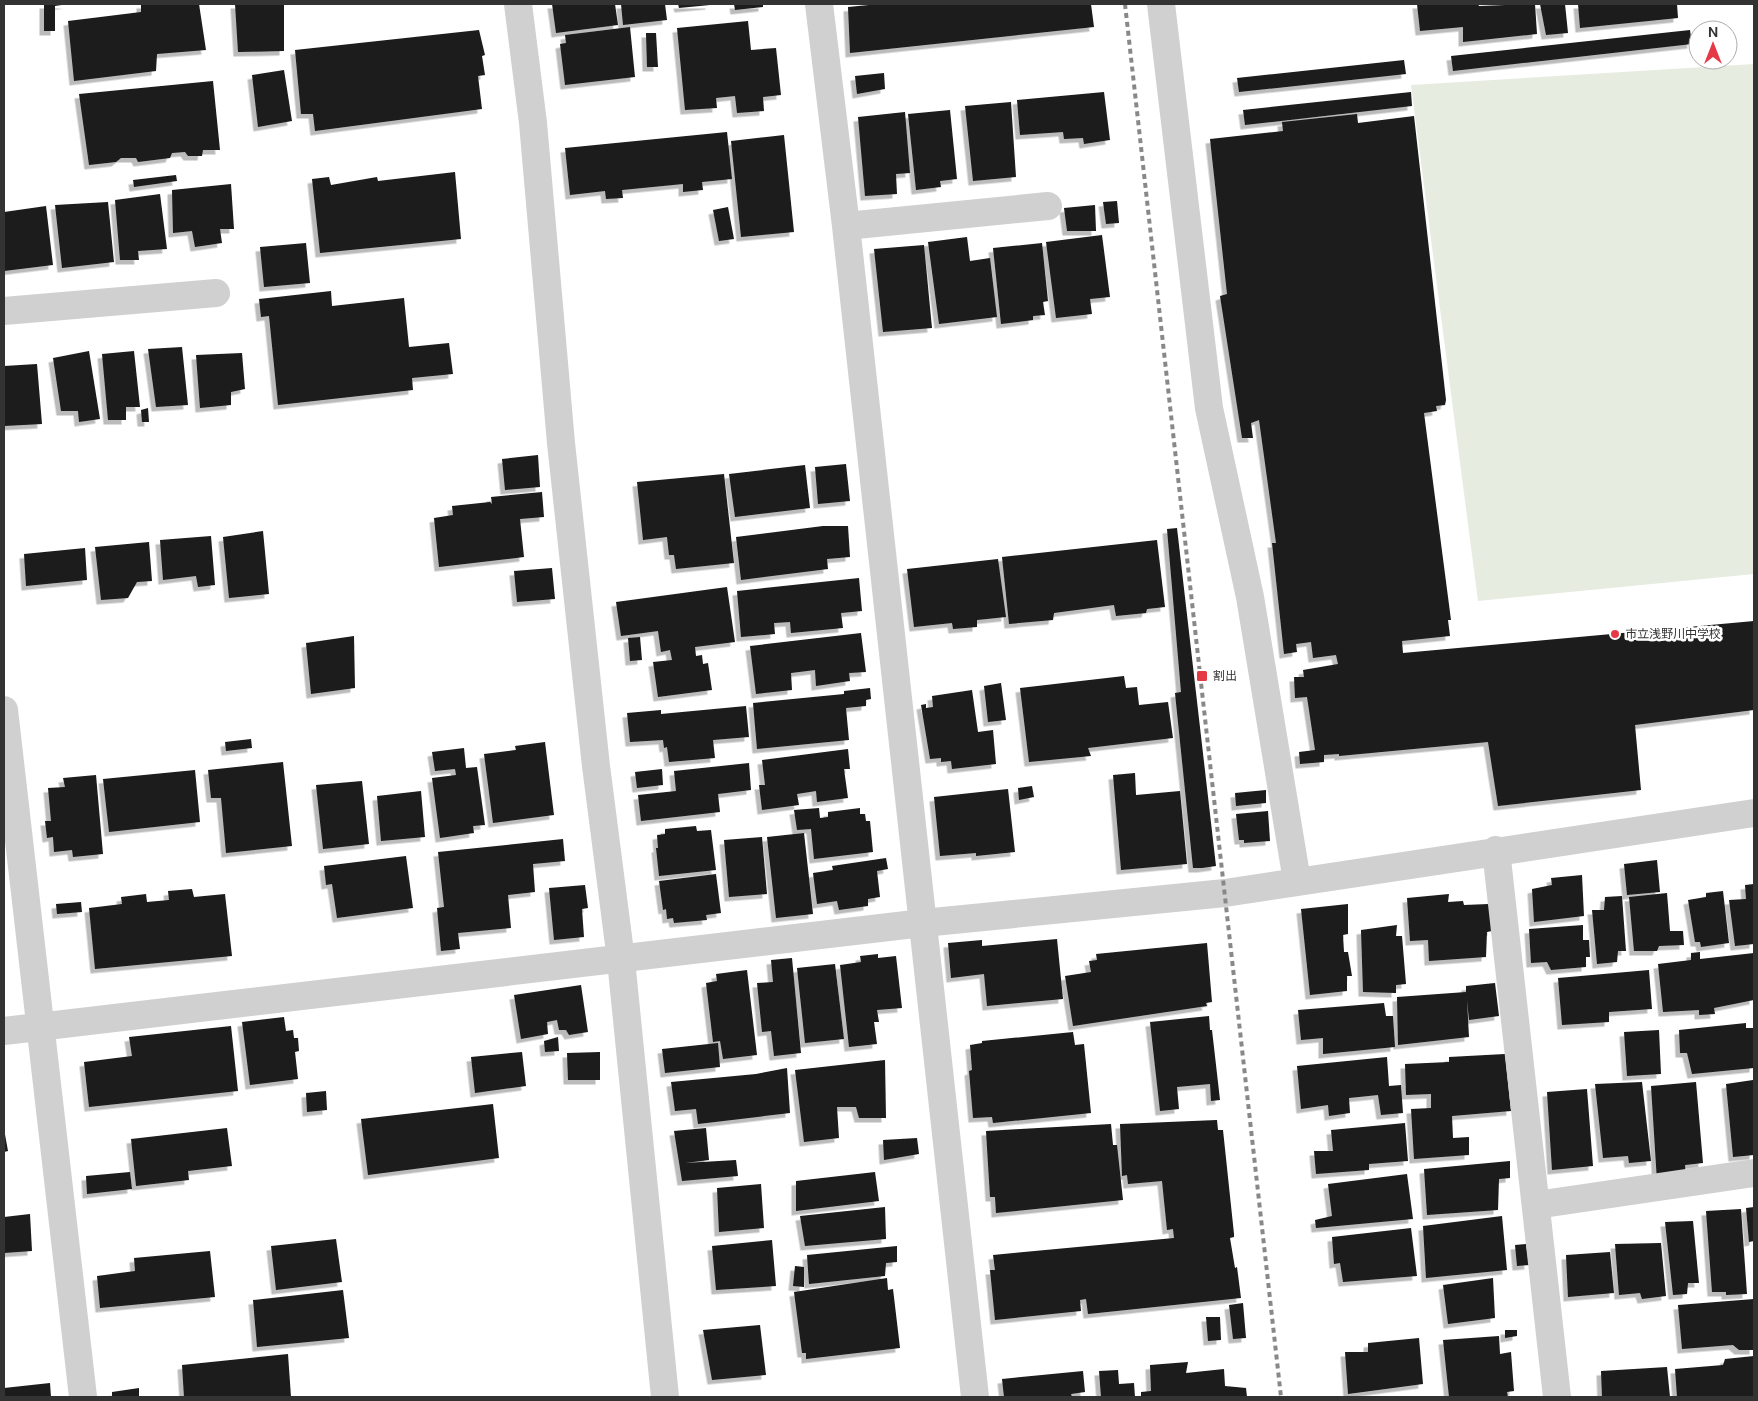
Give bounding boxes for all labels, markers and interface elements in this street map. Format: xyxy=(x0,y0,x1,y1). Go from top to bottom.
north arrow xyxy=(1688,20,1738,70)
text: N xyxy=(1708,23,1718,41)
place label: 市立浅野川中学校 xyxy=(1625,626,1721,642)
marker: 市立浅野川中学校 xyxy=(1609,628,1621,640)
place label: 割出 xyxy=(1213,668,1237,684)
marker: 割出 xyxy=(1195,669,1209,683)

